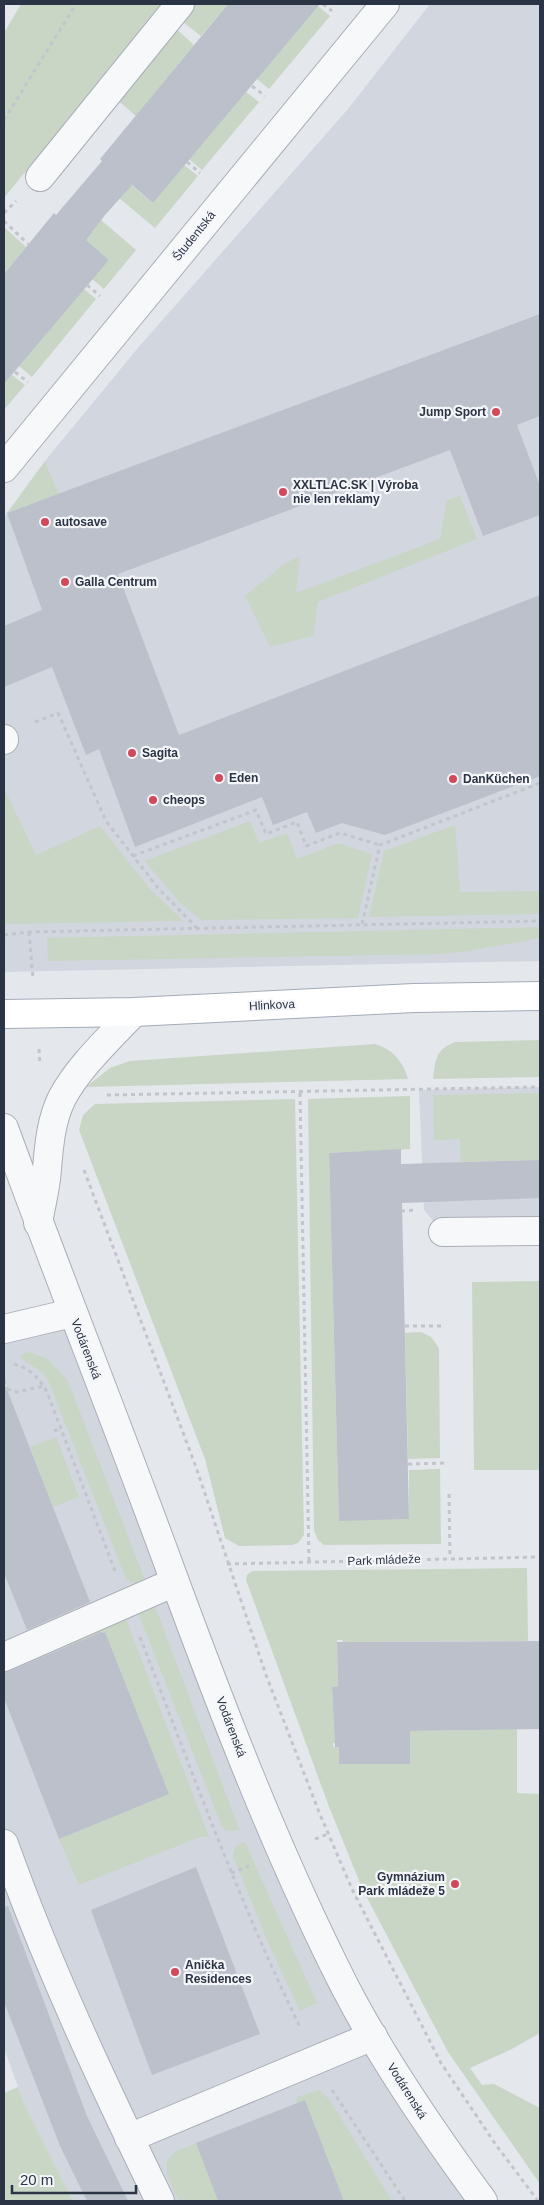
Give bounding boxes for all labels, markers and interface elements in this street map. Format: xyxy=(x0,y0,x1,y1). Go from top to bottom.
street label: Študentská xyxy=(169,207,219,264)
place label: Jump Sport xyxy=(419,405,486,419)
marker: Jump Sport xyxy=(490,406,502,418)
place label: XXLTLAC.SK | Výroba nie len reklamy xyxy=(293,478,418,506)
marker: XXLTLAC.SK | Výroba nie len reklamy xyxy=(277,486,289,498)
place label: autosave xyxy=(55,515,107,529)
marker: autosave xyxy=(39,516,51,528)
place label: Galla Centrum xyxy=(75,575,157,589)
marker: Galla Centrum xyxy=(59,576,71,588)
place label: Sagita xyxy=(142,746,178,760)
marker: Sagita xyxy=(126,747,138,759)
place label: Eden xyxy=(229,771,258,785)
marker: Eden xyxy=(213,772,225,784)
place label: DanKüchen xyxy=(463,772,530,786)
marker: DanKüchen xyxy=(447,773,459,785)
place label: cheops xyxy=(163,793,205,807)
marker: cheops xyxy=(147,794,159,806)
street label: Hlinkova xyxy=(249,997,296,1013)
street label: Vodárenská xyxy=(68,1317,104,1381)
street label: Park mládeže xyxy=(347,1552,421,1568)
street label: Vodárenská xyxy=(213,1695,249,1759)
place label: Gymnázium Park mládeže 5 xyxy=(358,1870,445,1898)
marker: Gymnázium Park mládeže 5 xyxy=(449,1878,461,1890)
place label: Anička Residences xyxy=(185,1958,252,1986)
marker: Anička Residences xyxy=(169,1966,181,1978)
street label: Vodárenská xyxy=(384,2060,430,2122)
scale bar xyxy=(12,2162,136,2194)
text: 20 m xyxy=(20,2171,53,2188)

